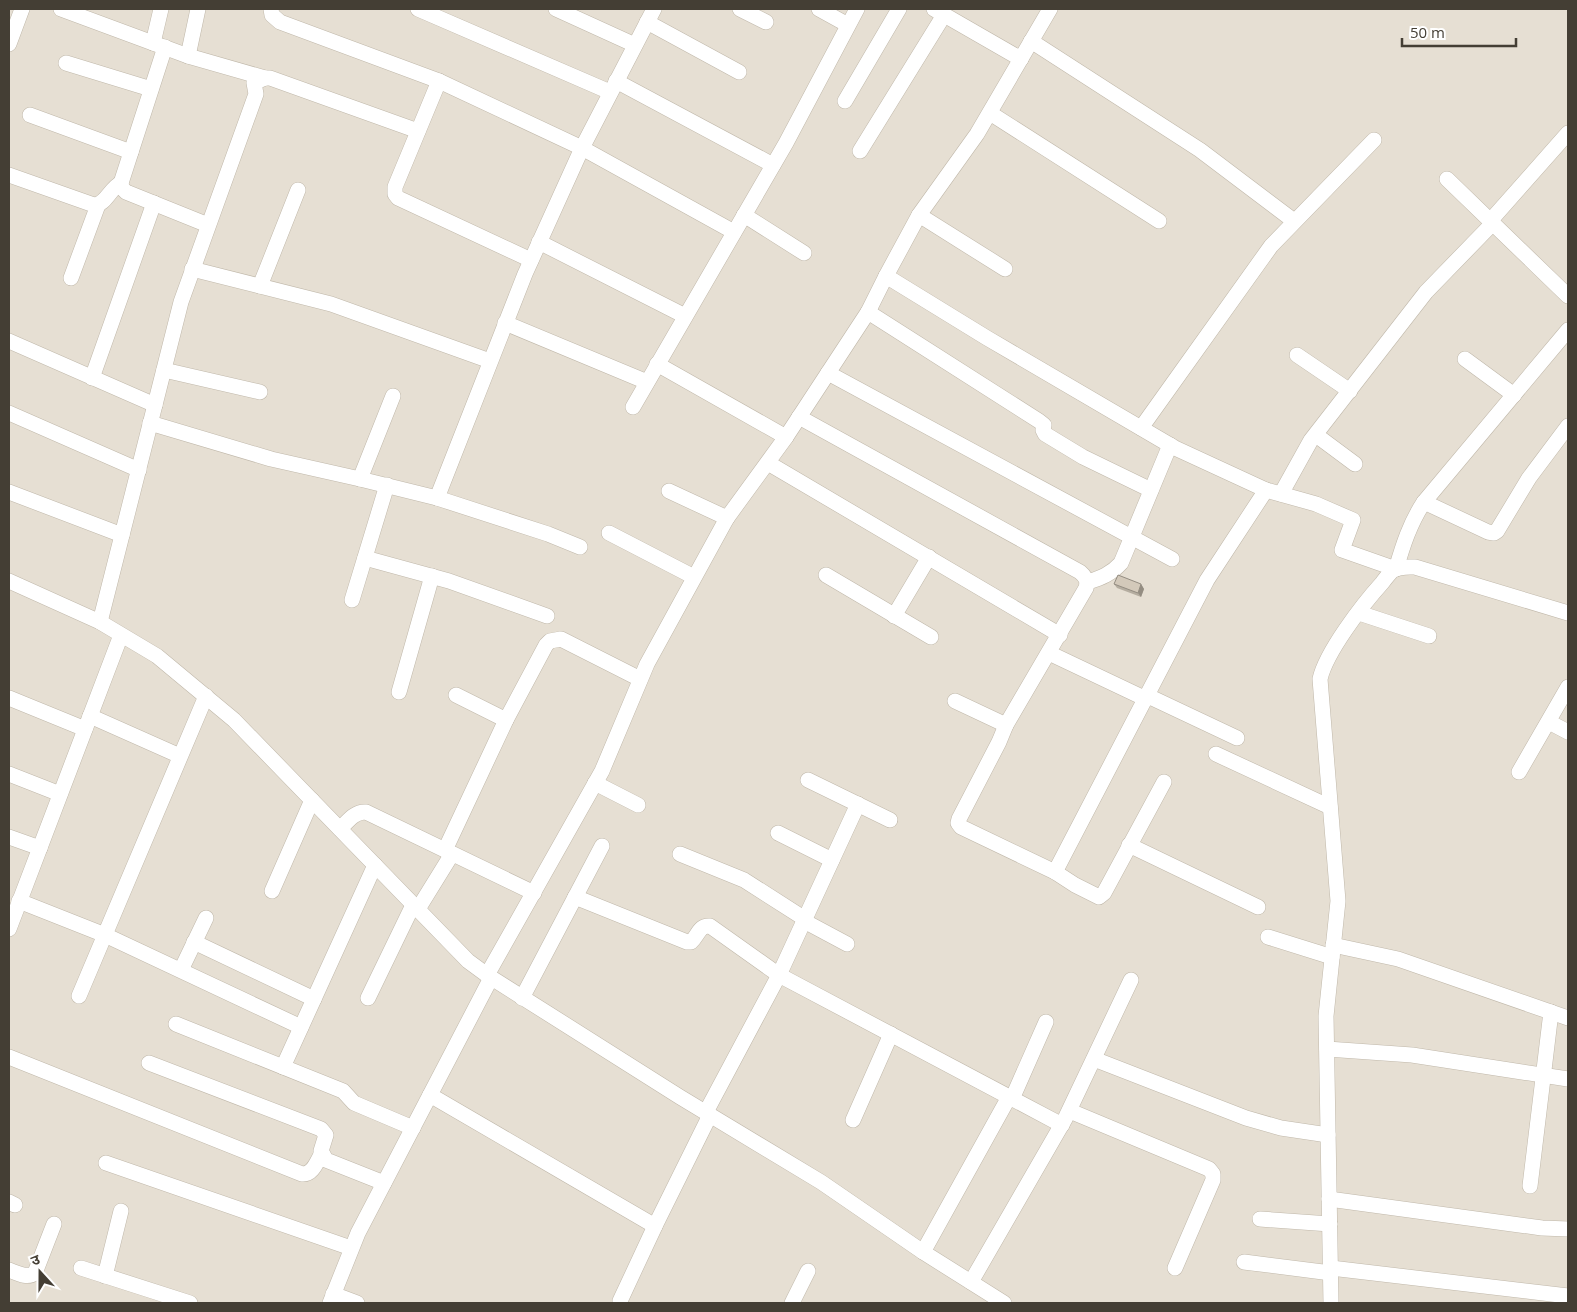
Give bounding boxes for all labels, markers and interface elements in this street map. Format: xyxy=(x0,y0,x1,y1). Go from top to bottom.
scale bar xyxy=(1402,15,1516,47)
text: 50 m xyxy=(1410,22,1445,42)
north arrow xyxy=(15,1247,65,1297)
text: उ xyxy=(28,1249,43,1270)

